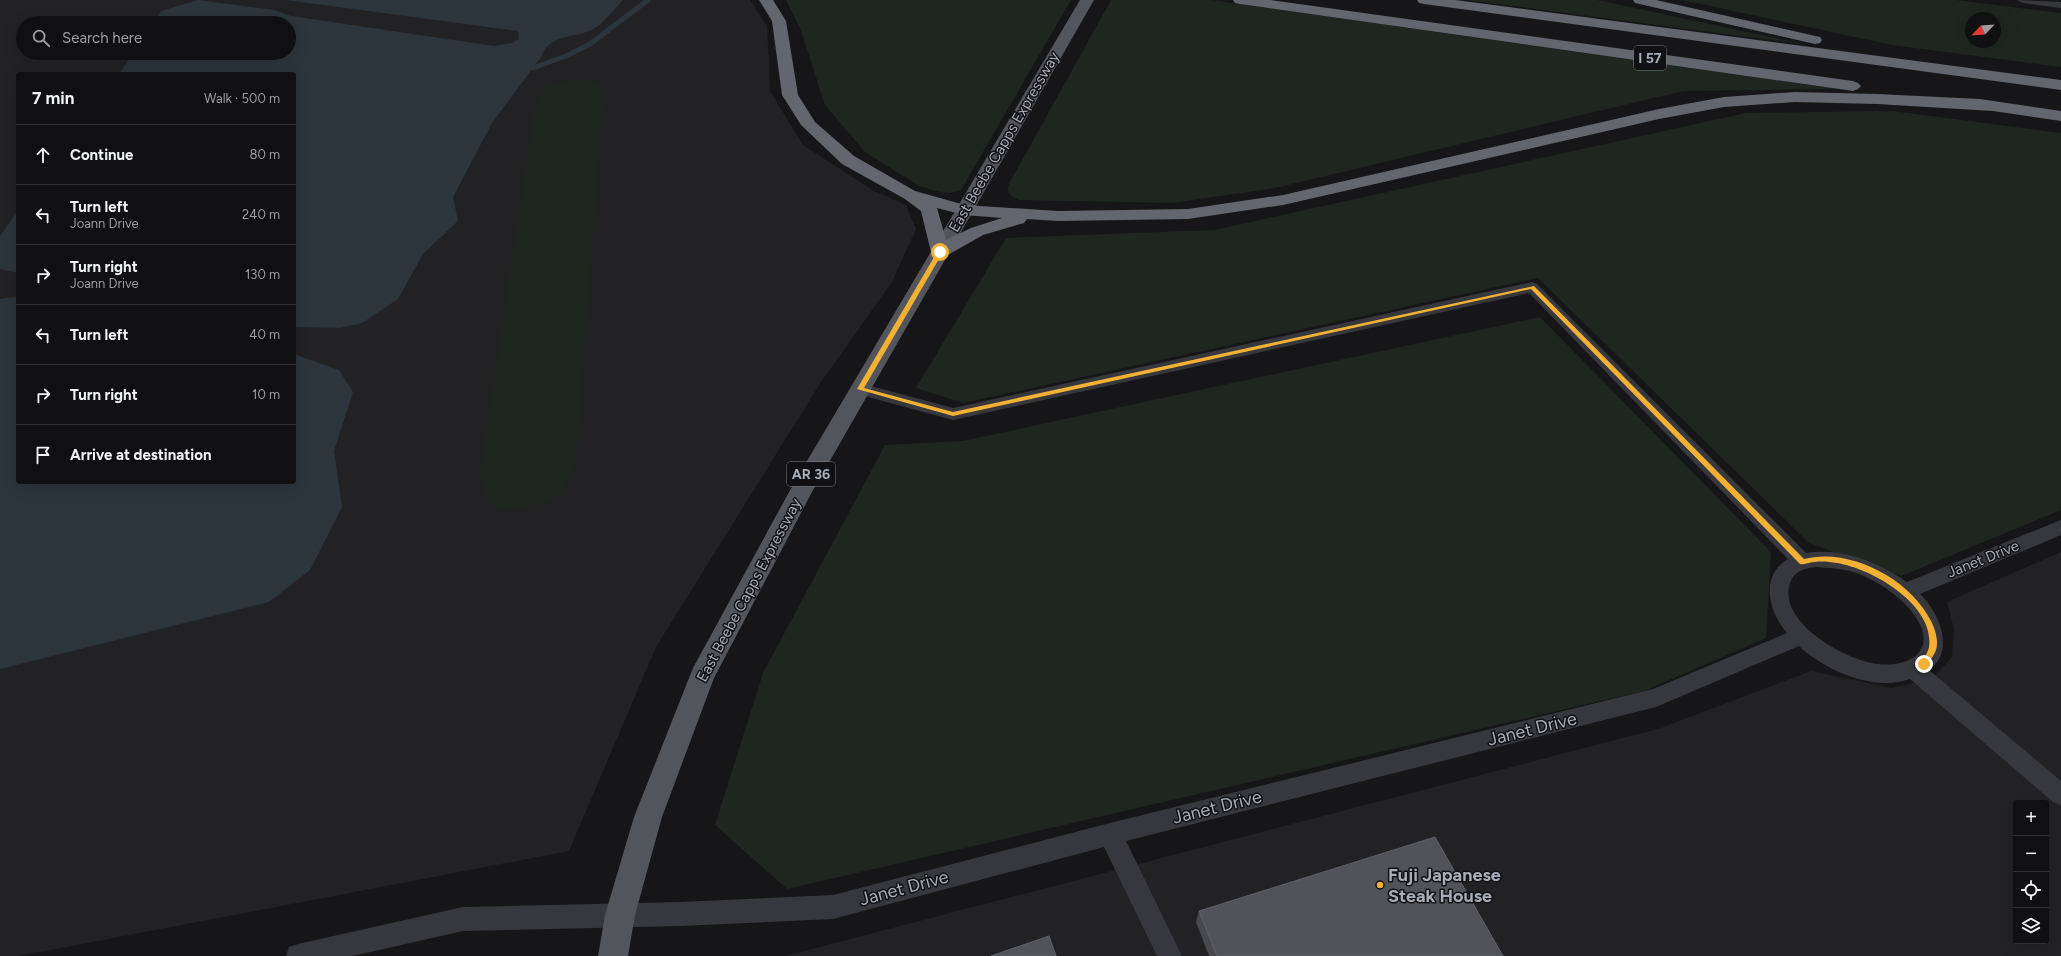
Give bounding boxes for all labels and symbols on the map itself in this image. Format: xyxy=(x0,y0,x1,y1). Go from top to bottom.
north arrow xyxy=(1965,12,2001,48)
road number: I 57 xyxy=(1634,46,1666,70)
street label: East Beebe Capps Expressway xyxy=(945,49,1063,235)
route start xyxy=(931,243,949,261)
road number: AR 36 xyxy=(787,462,835,486)
street label: East Beebe Capps Expressway xyxy=(693,495,805,685)
street label: Janet Drive xyxy=(1944,536,2022,582)
route end xyxy=(1915,655,1933,673)
street label: Janet Drive xyxy=(1485,707,1579,751)
street label: Janet Drive xyxy=(1170,785,1264,829)
place label: Fuji Japanese Steak House xyxy=(1388,864,1501,907)
street label: Janet Drive xyxy=(857,866,951,910)
marker: Fuji Japanese Steak House xyxy=(1375,880,1385,890)

